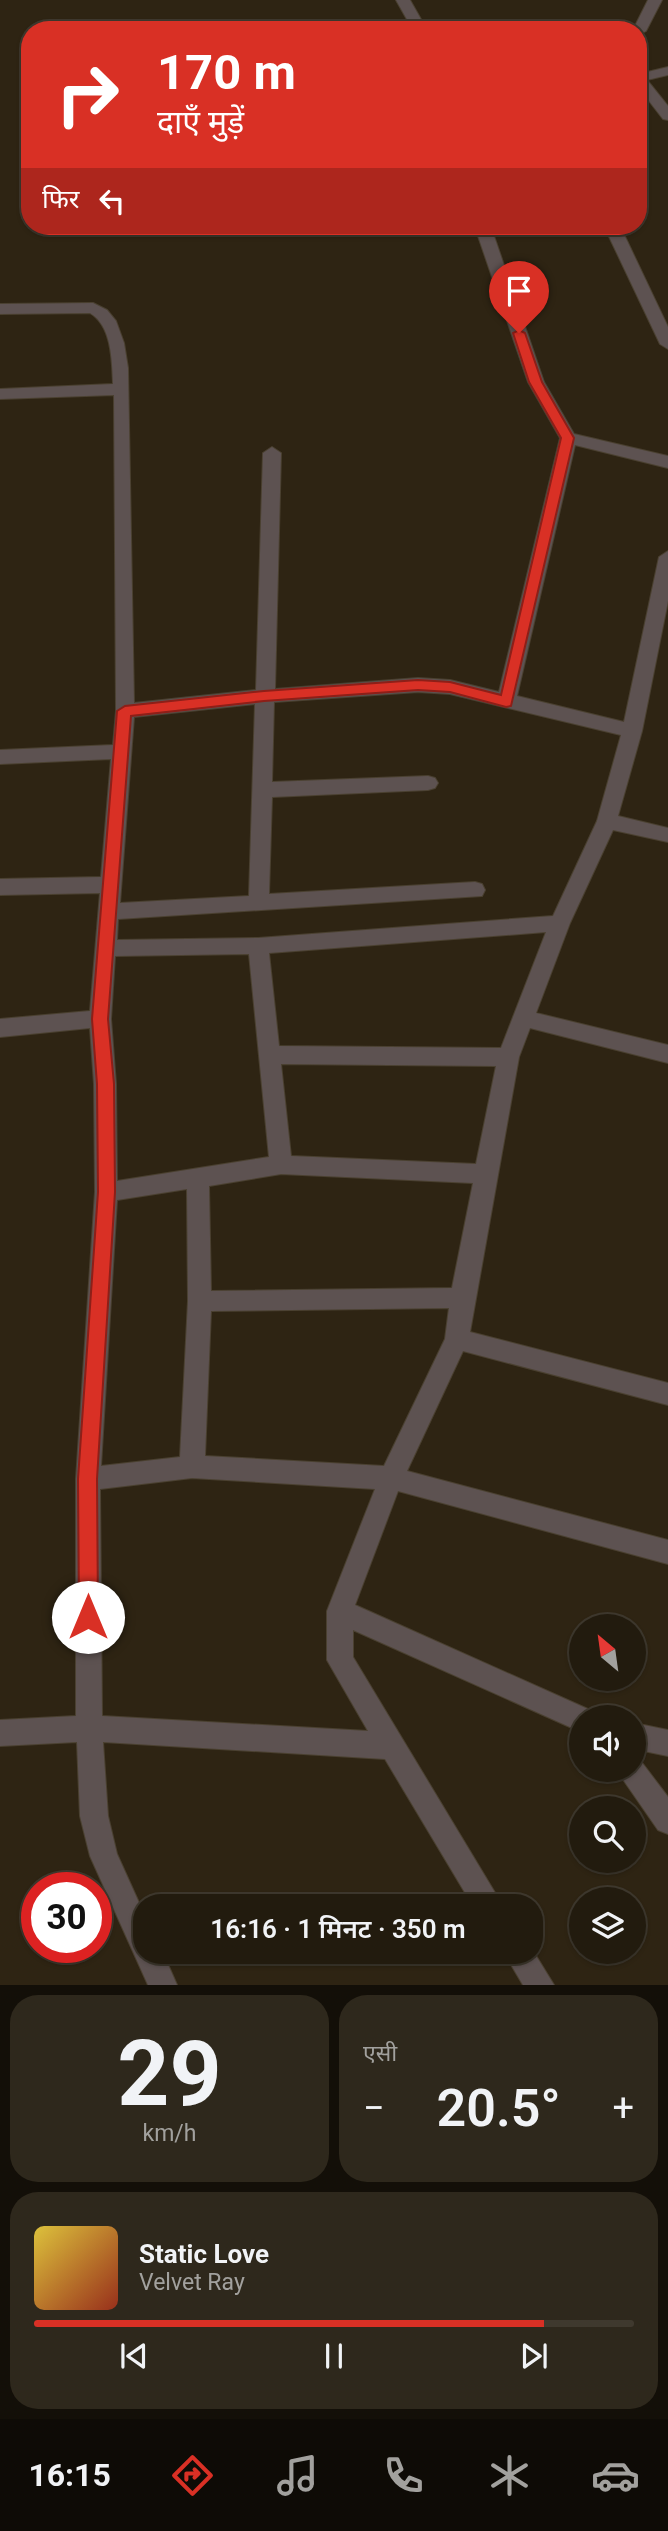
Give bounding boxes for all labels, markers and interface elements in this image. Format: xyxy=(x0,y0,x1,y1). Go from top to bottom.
text: 170 m xyxy=(157,44,296,101)
icon: right xyxy=(42,49,133,140)
text: दाएँ मुड़ें xyxy=(157,103,244,141)
icon: left xyxy=(93,182,131,220)
text: फिर xyxy=(42,184,79,214)
pin xyxy=(489,261,549,333)
icon: arrive xyxy=(500,272,538,310)
position arrow xyxy=(51,1580,125,1654)
north arrow xyxy=(569,1614,646,1690)
map controls xyxy=(569,1614,646,1964)
button: sound xyxy=(569,1705,646,1782)
button: search xyxy=(569,1796,646,1873)
speed limit sign: 30 xyxy=(21,1872,112,1963)
button: layers xyxy=(569,1887,646,1964)
text: 16:16 · 1 मिनट · 350 m xyxy=(210,1914,466,1944)
text: 29 xyxy=(117,2021,222,2127)
text: एसी xyxy=(363,2040,397,2067)
text: 20.5° xyxy=(437,2078,561,2139)
text: − xyxy=(363,2086,385,2130)
text: + xyxy=(612,2086,634,2130)
text: km/h xyxy=(143,2120,197,2147)
text: Static Love xyxy=(139,2239,269,2269)
text: Velvet Ray xyxy=(139,2269,245,2296)
icon: previous xyxy=(115,2337,153,2375)
icon: pause xyxy=(315,2337,353,2375)
icon: next xyxy=(515,2337,553,2375)
icon: directions xyxy=(168,2451,217,2500)
icon: music xyxy=(273,2451,322,2500)
icon: phone xyxy=(379,2451,428,2500)
icon: climate xyxy=(485,2451,534,2500)
icon: car xyxy=(591,2451,640,2500)
text: 16:15 xyxy=(28,2456,111,2494)

